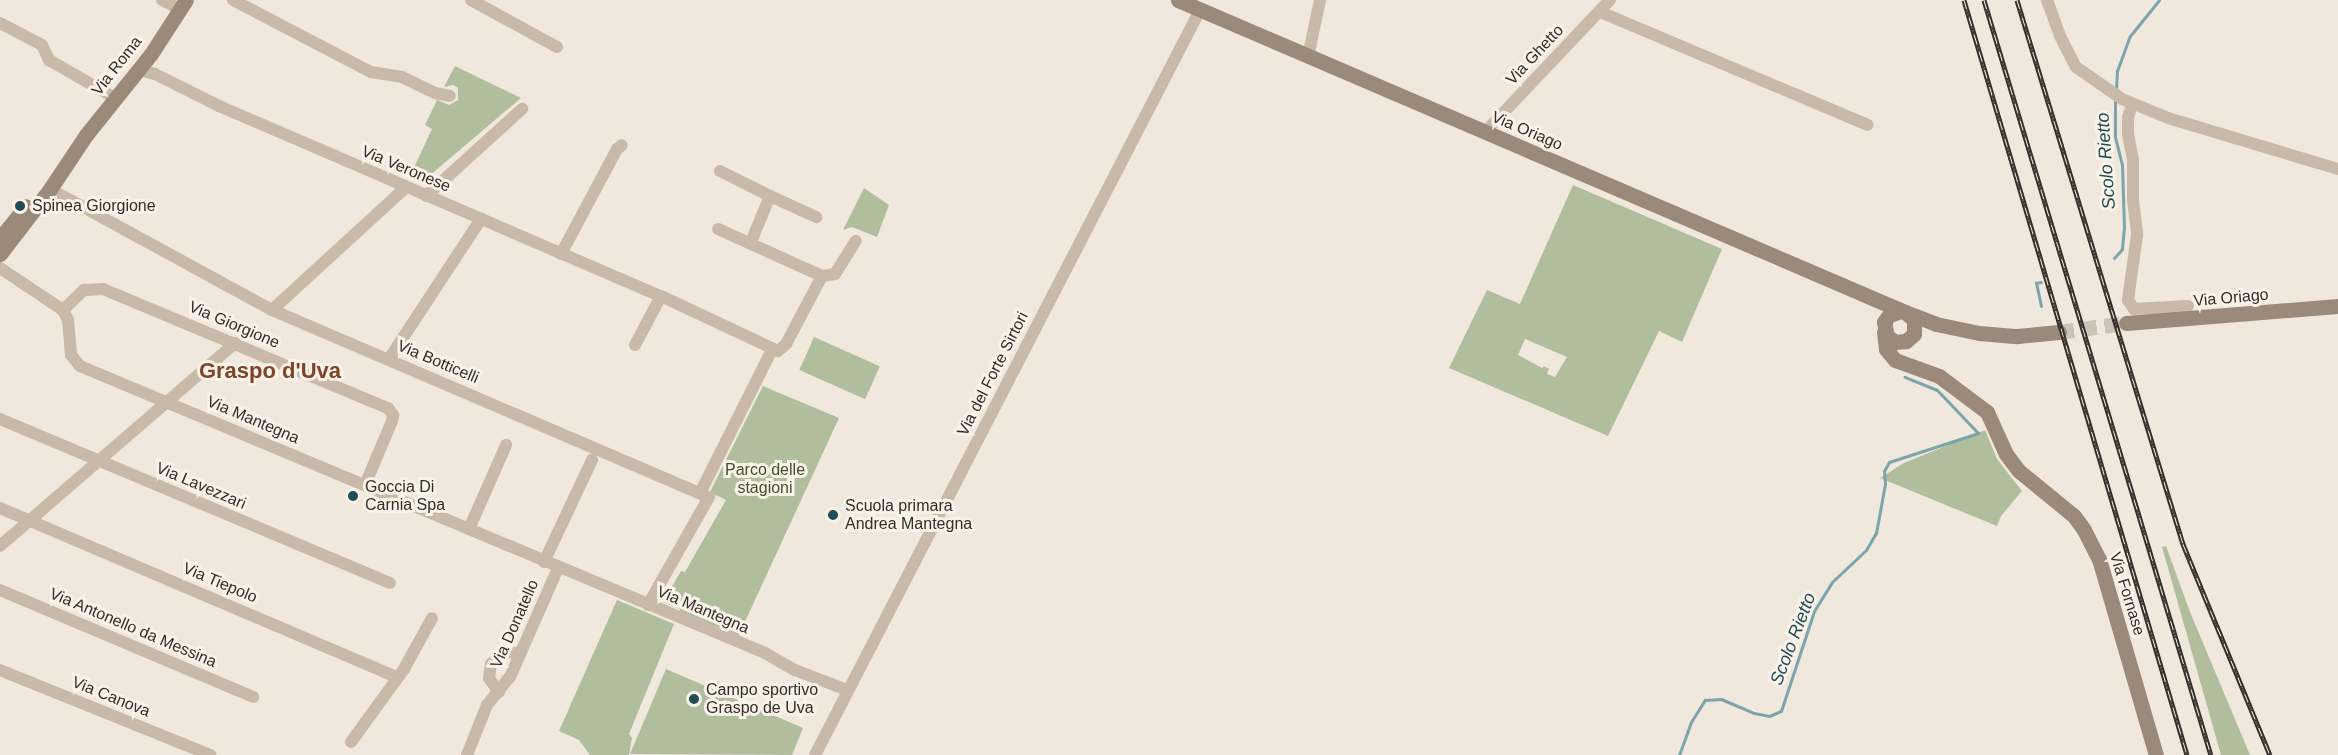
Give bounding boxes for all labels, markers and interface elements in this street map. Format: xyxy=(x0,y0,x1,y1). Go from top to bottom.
street label: Via Ghetto xyxy=(1502,21,1568,89)
street label: Via Roma xyxy=(88,33,146,99)
street label: Via Oriago xyxy=(1489,107,1565,155)
water label: Scolo Rietto xyxy=(2092,112,2120,210)
street label: Via Veronese xyxy=(359,142,453,196)
place label: Spinea Giorgione xyxy=(32,196,156,216)
marker: Spinea Giorgione xyxy=(13,199,27,213)
street label: Via Oriago xyxy=(2193,285,2269,311)
street label: Via Giorgione xyxy=(186,297,282,353)
street label: Via del Forte Sirtori xyxy=(953,309,1033,439)
street label: Via Botticelli xyxy=(394,336,482,388)
district label: Graspo d'Uva xyxy=(199,358,341,384)
street label: Via Mantegna xyxy=(204,392,302,448)
street label: Via Lavezzari xyxy=(153,458,249,514)
park label: Parco delle stagioni xyxy=(725,460,805,498)
place label: Goccia Di Carnia Spa xyxy=(365,477,445,515)
marker: Goccia Di Carnia Spa xyxy=(346,489,360,503)
place label: Scuola primara Andrea Mantegna xyxy=(845,496,972,534)
marker: Scuola primara Andrea Mantegna xyxy=(826,508,840,522)
street label: Via Fornase xyxy=(2105,550,2149,638)
street label: Via Tiepolo xyxy=(180,559,260,607)
street label: Via Donatello xyxy=(487,577,543,671)
street label: Via Mantegna xyxy=(654,582,752,638)
street label: Via Antonello da Messina xyxy=(46,584,220,672)
water label: Scolo Rietto xyxy=(1766,590,1820,688)
street label: Via Canova xyxy=(69,673,153,721)
place label: Campo sportivo Graspo de Uva xyxy=(706,680,818,718)
marker: Campo sportivo Graspo de Uva xyxy=(687,692,701,706)

